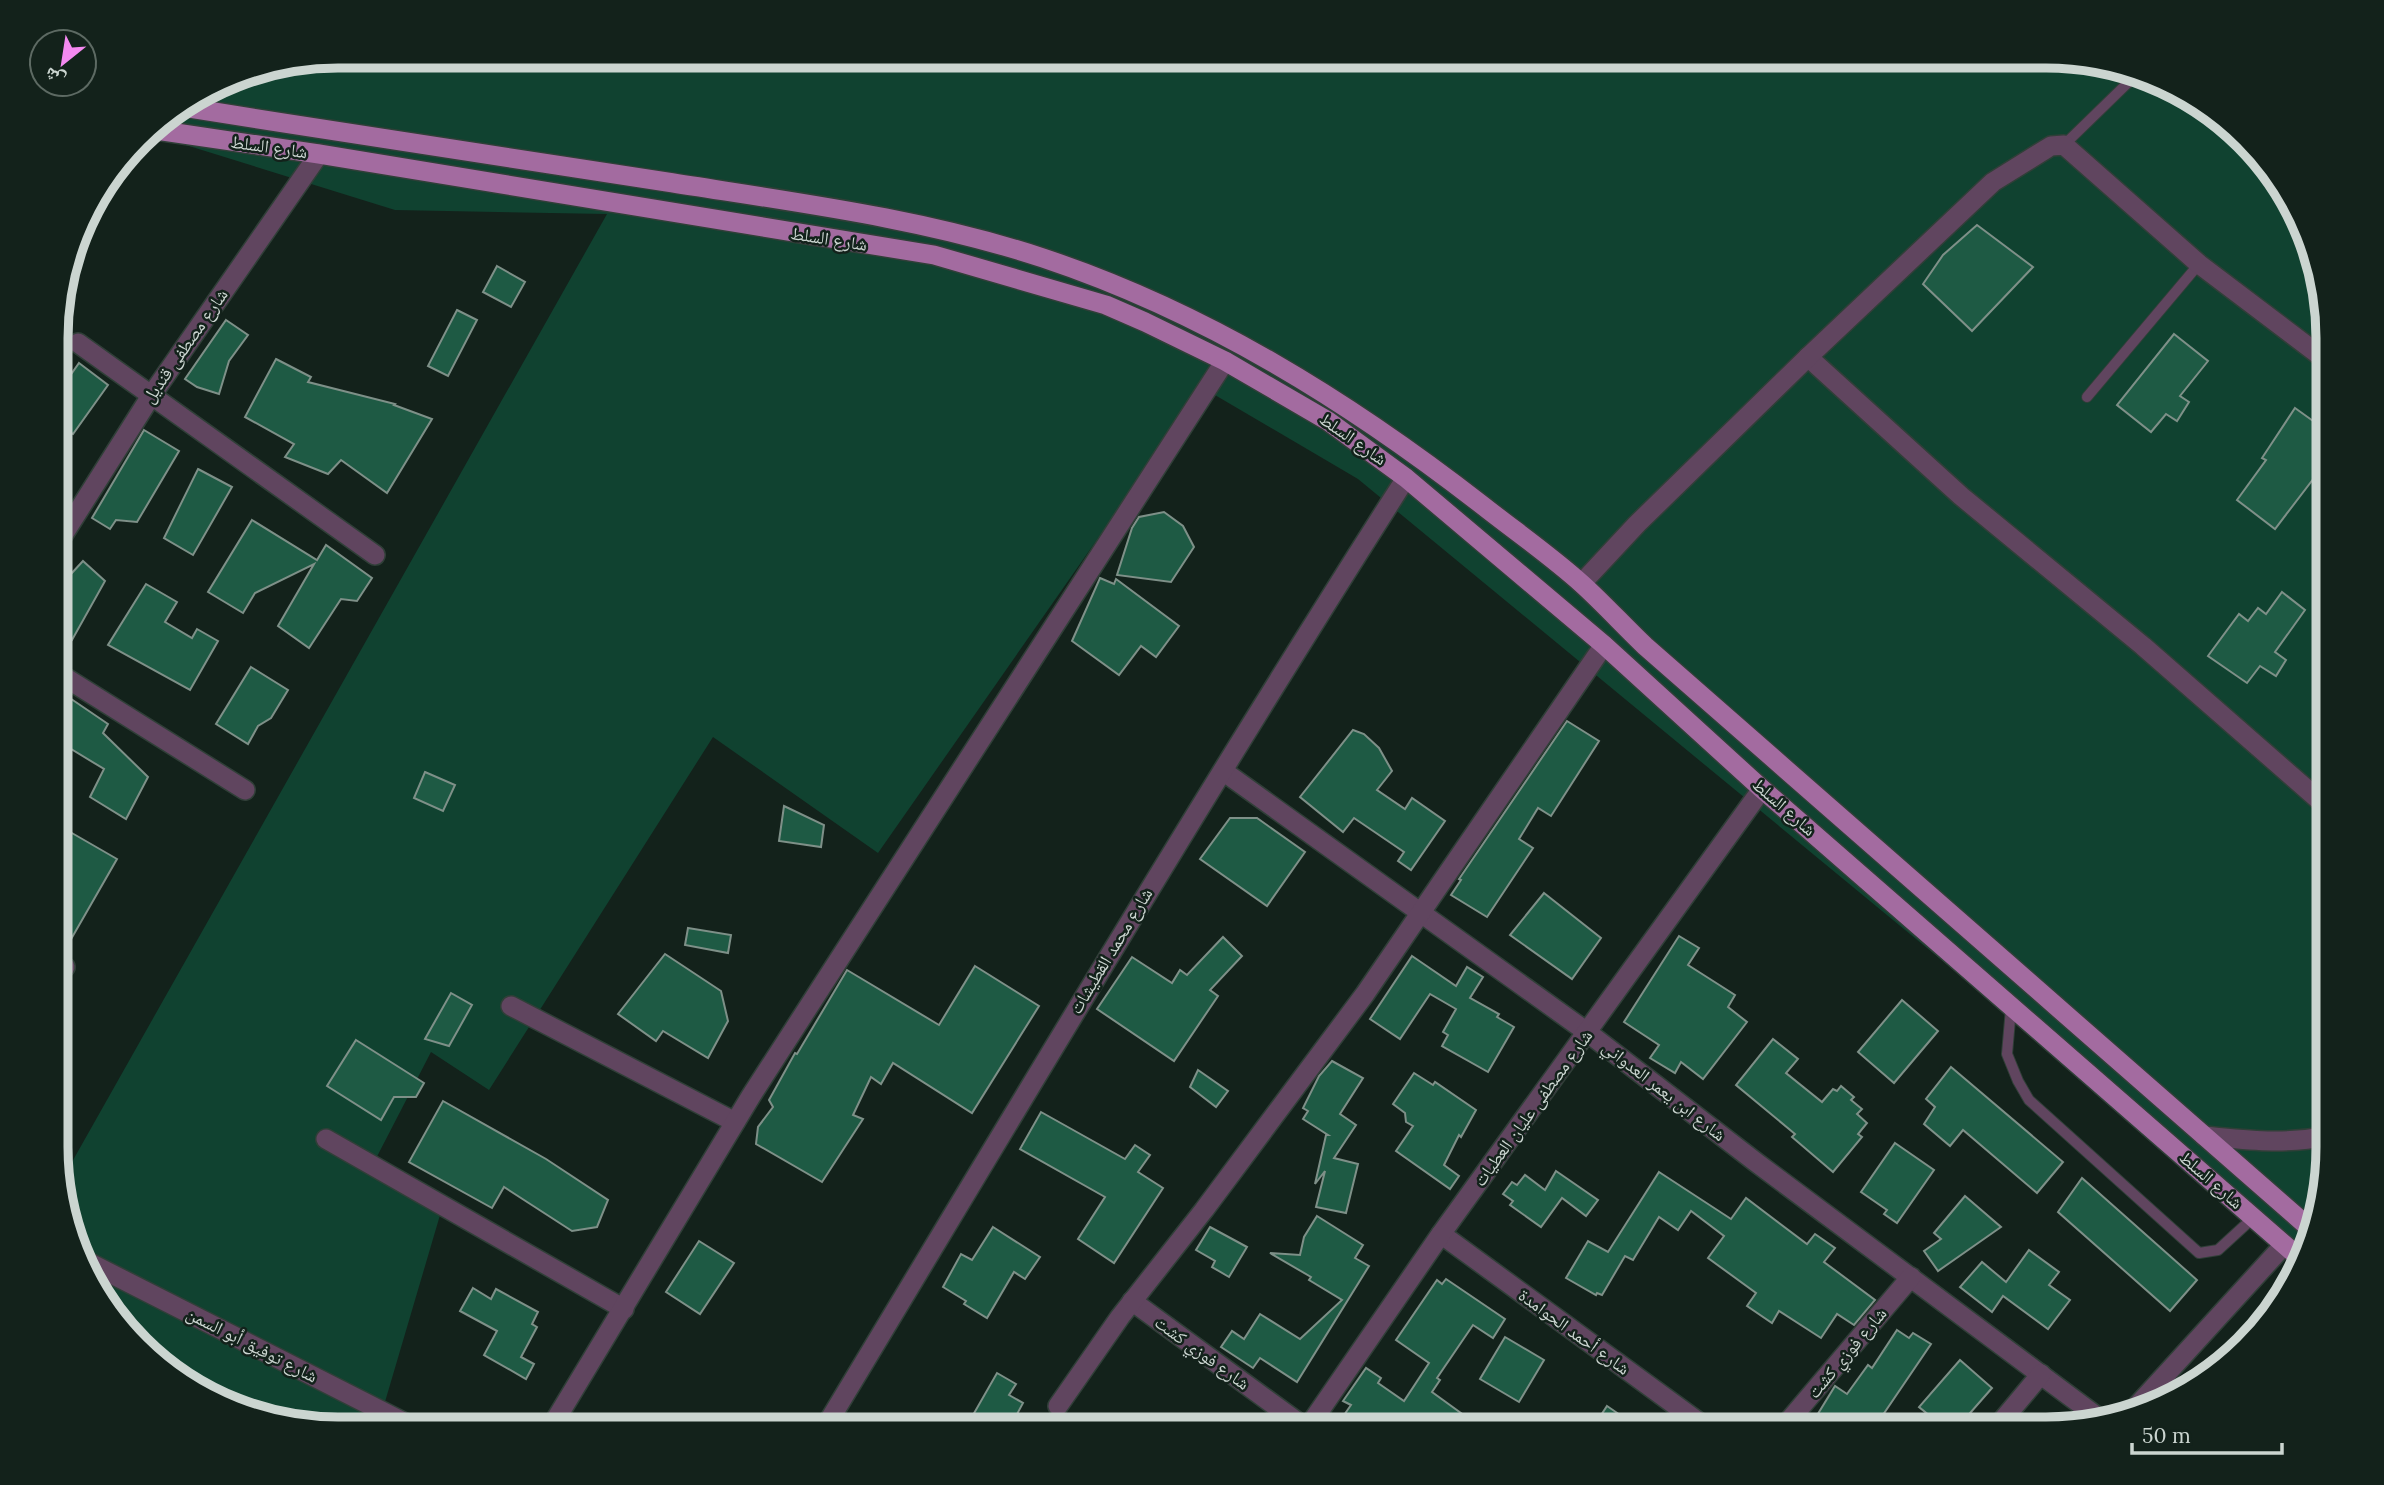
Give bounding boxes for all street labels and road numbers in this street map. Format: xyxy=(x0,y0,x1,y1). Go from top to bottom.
street label: شارع السلط xyxy=(229,130,309,163)
street label: شارع السلط xyxy=(789,221,869,256)
street label: شارع مصطفى قنديل xyxy=(137,284,233,407)
street label: شارع السلط xyxy=(1315,407,1392,470)
street label: شارع السلط xyxy=(1748,773,1821,841)
street label: شارع محمد القطيشات xyxy=(1064,883,1157,1018)
street label: شارع مصطفى عليان العطيات xyxy=(1468,1025,1597,1191)
street label: شارع ابن يعمر العدواني xyxy=(1596,1035,1731,1149)
street label: شارع السلط xyxy=(2175,1146,2248,1214)
street label: شارع أحمد الحوامدة xyxy=(1514,1283,1635,1380)
street label: شارع توفيق أبو السمن xyxy=(183,1302,322,1388)
street label: شارع فوزي كشت xyxy=(1802,1302,1894,1405)
street label: شارع فوزي كشت xyxy=(1148,1310,1254,1398)

